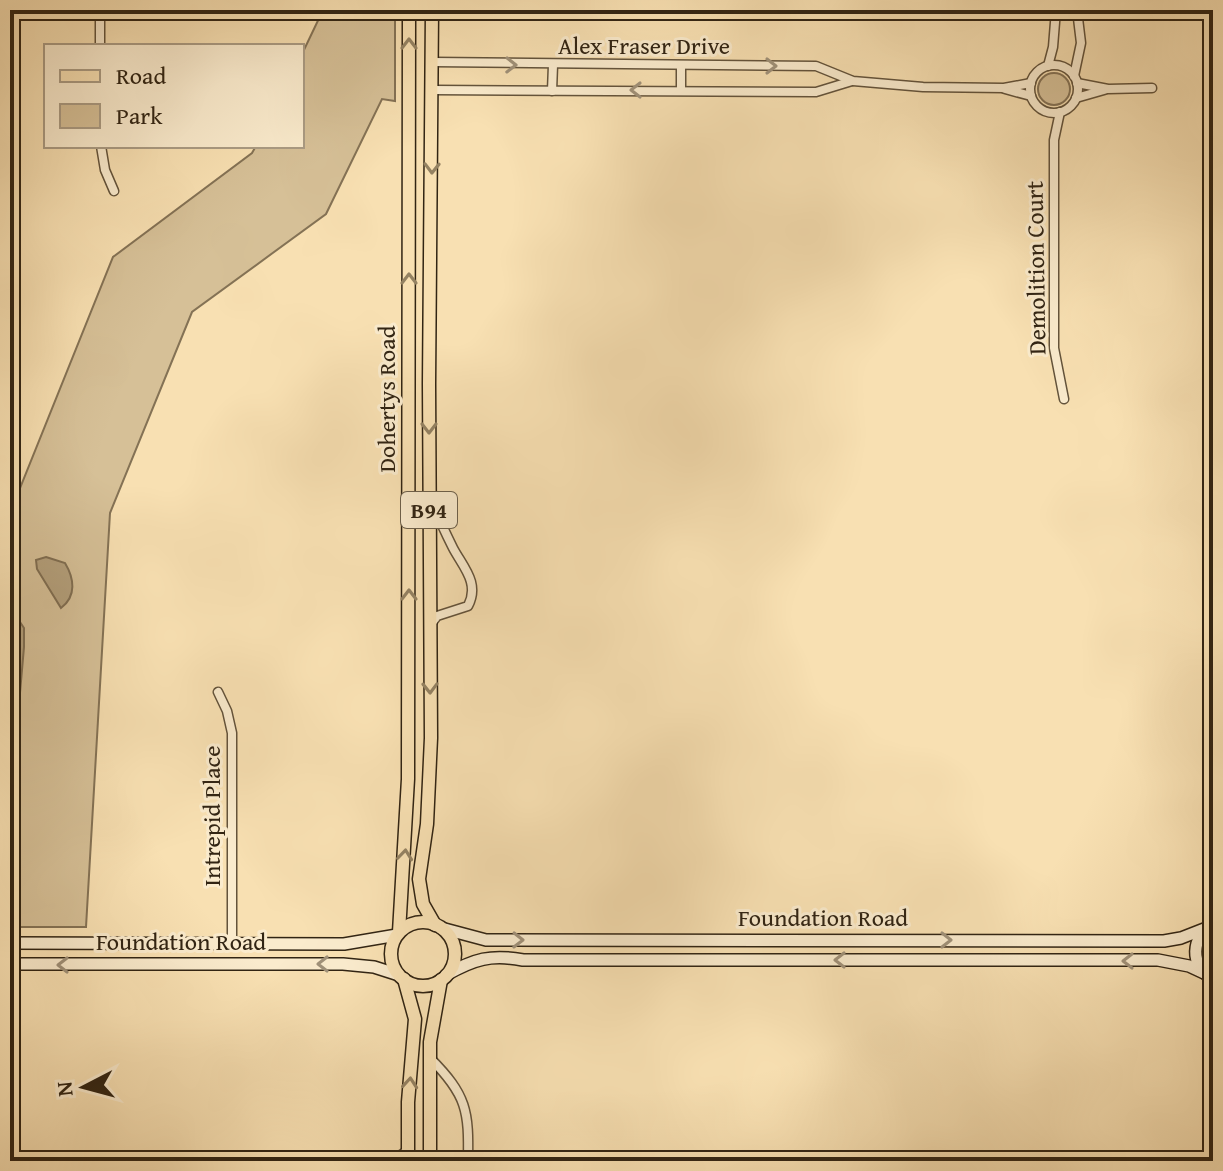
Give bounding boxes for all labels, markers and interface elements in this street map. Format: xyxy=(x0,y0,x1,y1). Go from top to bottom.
street label: Alex Fraser Drive xyxy=(558,28,730,63)
one-way arrow xyxy=(400,37,418,50)
legend xyxy=(44,44,304,148)
one-way arrow xyxy=(505,56,518,73)
one-way arrow xyxy=(765,57,778,75)
text: Road xyxy=(116,58,166,93)
one-way arrow xyxy=(629,81,642,99)
text: Park xyxy=(116,98,163,133)
one-way arrow xyxy=(423,162,441,175)
street label: Demolition Court xyxy=(1016,180,1055,355)
one-way arrow xyxy=(400,272,418,285)
street label: Dohertys Road xyxy=(369,325,404,472)
one-way arrow xyxy=(420,422,438,435)
road number: B94 xyxy=(401,492,457,528)
one-way arrow xyxy=(400,588,418,601)
one-way arrow xyxy=(421,682,439,695)
street label: Intrepid Place xyxy=(194,746,229,886)
one-way arrow xyxy=(396,848,413,862)
street label: Foundation Road xyxy=(738,900,908,935)
street label: Foundation Road xyxy=(96,924,266,959)
one-way arrow xyxy=(512,931,525,949)
one-way arrow xyxy=(940,931,953,949)
one-way arrow xyxy=(833,951,846,969)
one-way arrow xyxy=(1121,952,1134,970)
one-way arrow xyxy=(316,955,329,973)
one-way arrow xyxy=(56,956,69,974)
north arrow xyxy=(44,1047,124,1127)
one-way arrow xyxy=(401,1076,418,1089)
text: N xyxy=(47,1080,81,1098)

